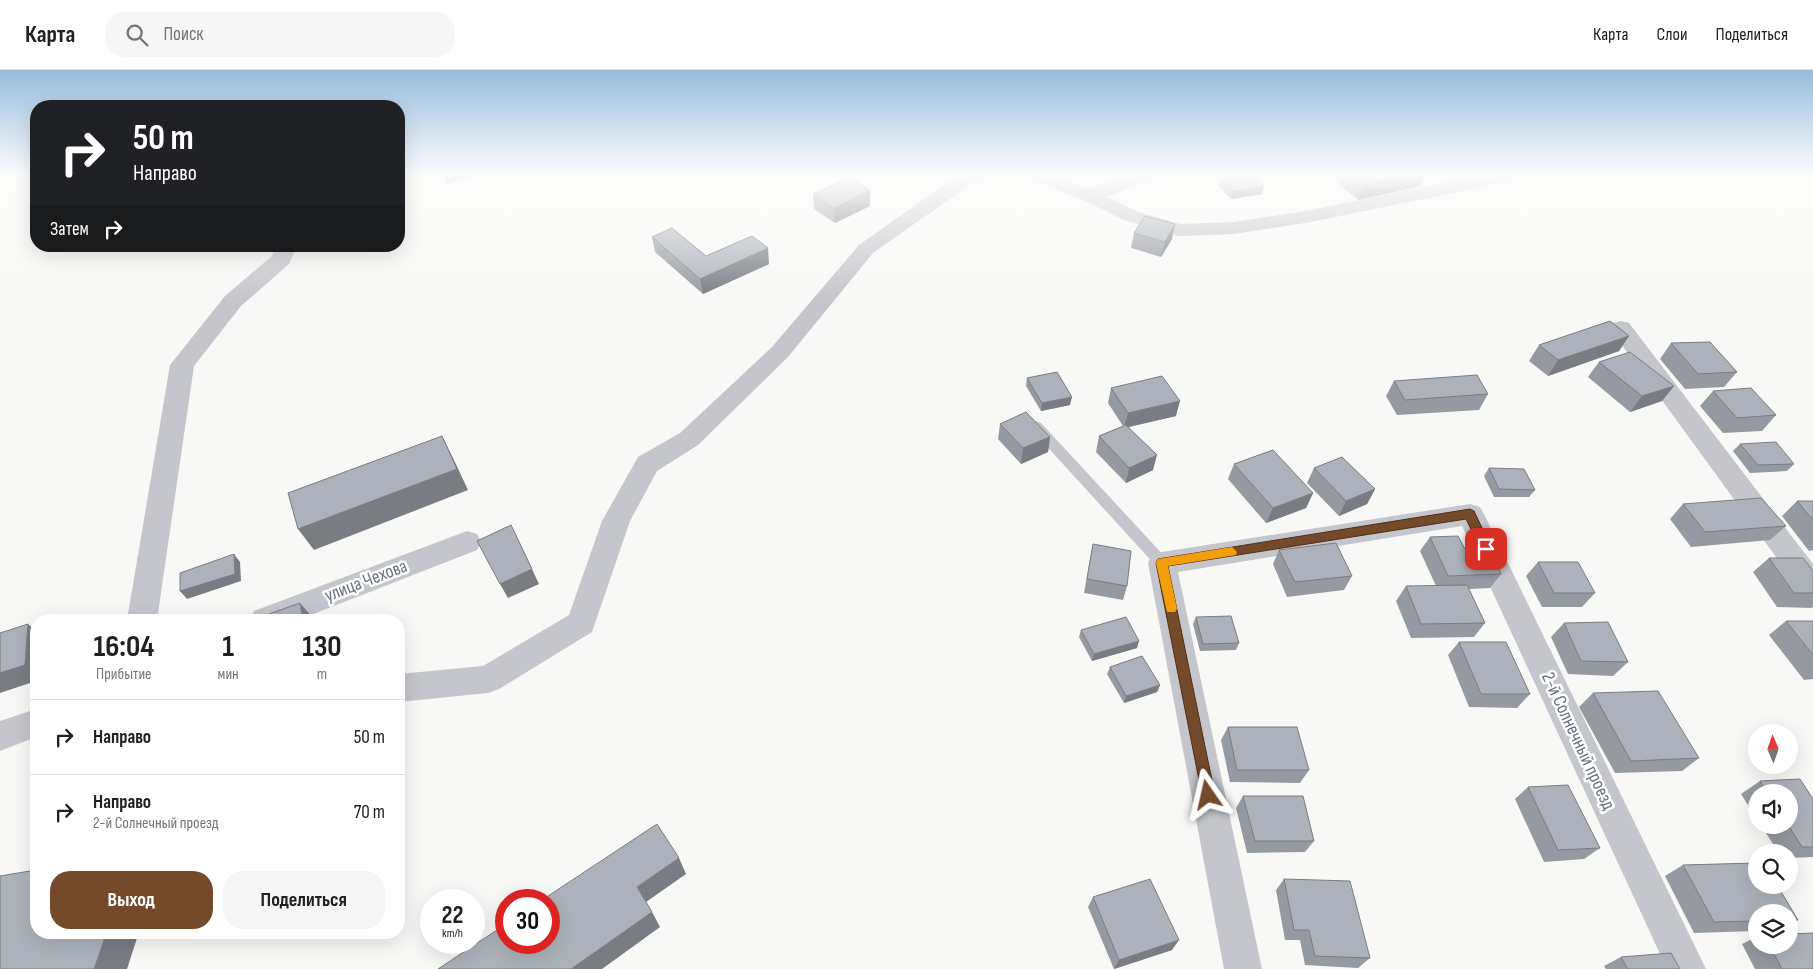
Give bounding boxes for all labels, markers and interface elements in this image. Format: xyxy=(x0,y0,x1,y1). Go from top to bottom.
search box xyxy=(105,12,455,57)
text: Карта xyxy=(25,20,75,49)
icon: search xyxy=(123,21,151,49)
text: Поиск xyxy=(163,23,204,46)
text: Карта xyxy=(1593,24,1629,45)
text: Слои xyxy=(1657,24,1688,45)
text: Поделиться xyxy=(1716,24,1788,45)
text: 50 m xyxy=(133,117,194,160)
icon: right xyxy=(50,120,115,185)
text: Направо xyxy=(133,160,197,187)
icon: right xyxy=(99,215,127,243)
text: Затем xyxy=(50,218,89,241)
pin xyxy=(1465,528,1507,570)
icon: arrive xyxy=(1472,535,1500,563)
street label: улица Чехова xyxy=(321,555,411,607)
text: 16:04 xyxy=(93,629,154,665)
text: 1 xyxy=(222,629,234,665)
text: 130 xyxy=(302,629,342,665)
text: Прибытие xyxy=(96,665,152,684)
text: мин xyxy=(218,665,239,684)
text: m xyxy=(317,665,327,684)
street label: 2-й Солнечный проезд xyxy=(1536,669,1620,813)
icon: right xyxy=(50,723,78,751)
north arrow xyxy=(1748,724,1798,774)
map controls xyxy=(1748,724,1798,954)
text: Направо xyxy=(93,726,151,749)
text: 50 m xyxy=(354,726,385,749)
position arrow xyxy=(1181,768,1233,820)
button: sound xyxy=(1748,784,1798,834)
text: Направо xyxy=(93,791,151,814)
icon: right xyxy=(50,798,78,826)
text: 70 m xyxy=(354,801,385,824)
text: 2-й Солнечный проезд xyxy=(93,814,218,833)
button: search xyxy=(1748,844,1798,894)
button: Выход xyxy=(50,871,213,929)
button: Поделиться xyxy=(223,871,385,929)
speed limit sign: 30 xyxy=(495,889,560,954)
text: 22 xyxy=(442,900,463,931)
button: layers xyxy=(1748,904,1798,954)
text: km/h xyxy=(442,926,463,941)

